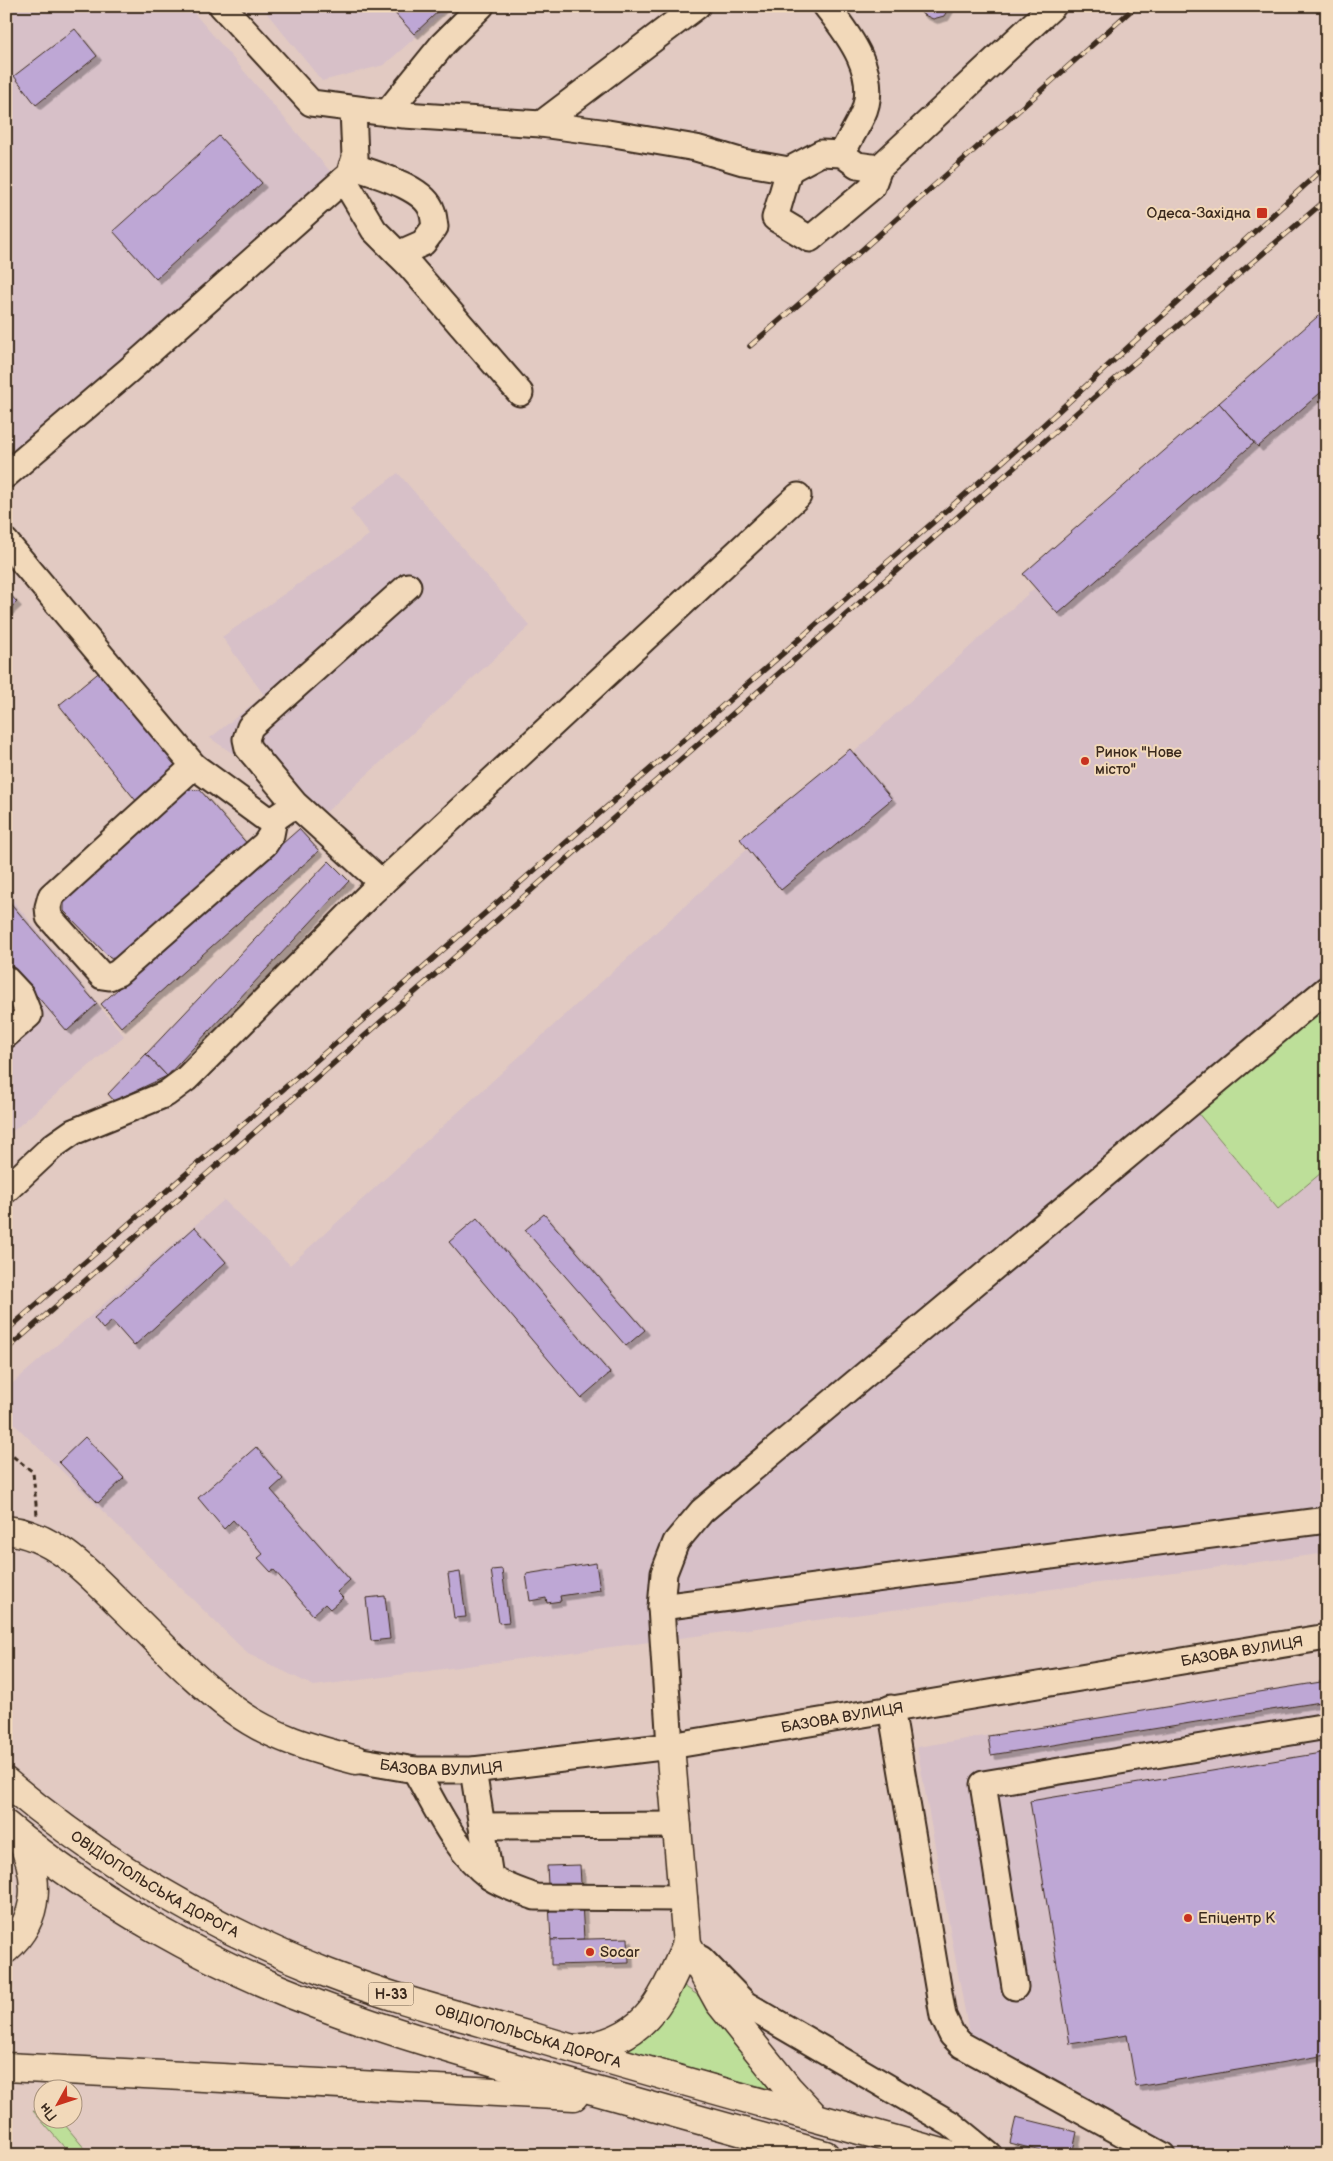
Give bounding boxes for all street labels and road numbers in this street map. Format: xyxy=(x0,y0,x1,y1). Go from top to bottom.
street label: БАЗОВА ВУЛИЦЯ xyxy=(1179,1632,1304,1671)
street label: БАЗОВА ВУЛИЦЯ xyxy=(780,1698,905,1737)
street label: БАЗОВА ВУЛИЦЯ xyxy=(378,1755,504,1780)
street label: ОВІДІОПОЛЬСЬКА ДОРОГА xyxy=(67,1826,243,1942)
road number: Н-33 xyxy=(368,1982,414,2006)
street label: ОВІДІОПОЛЬСЬКА ДОРОГА xyxy=(433,2000,624,2072)

